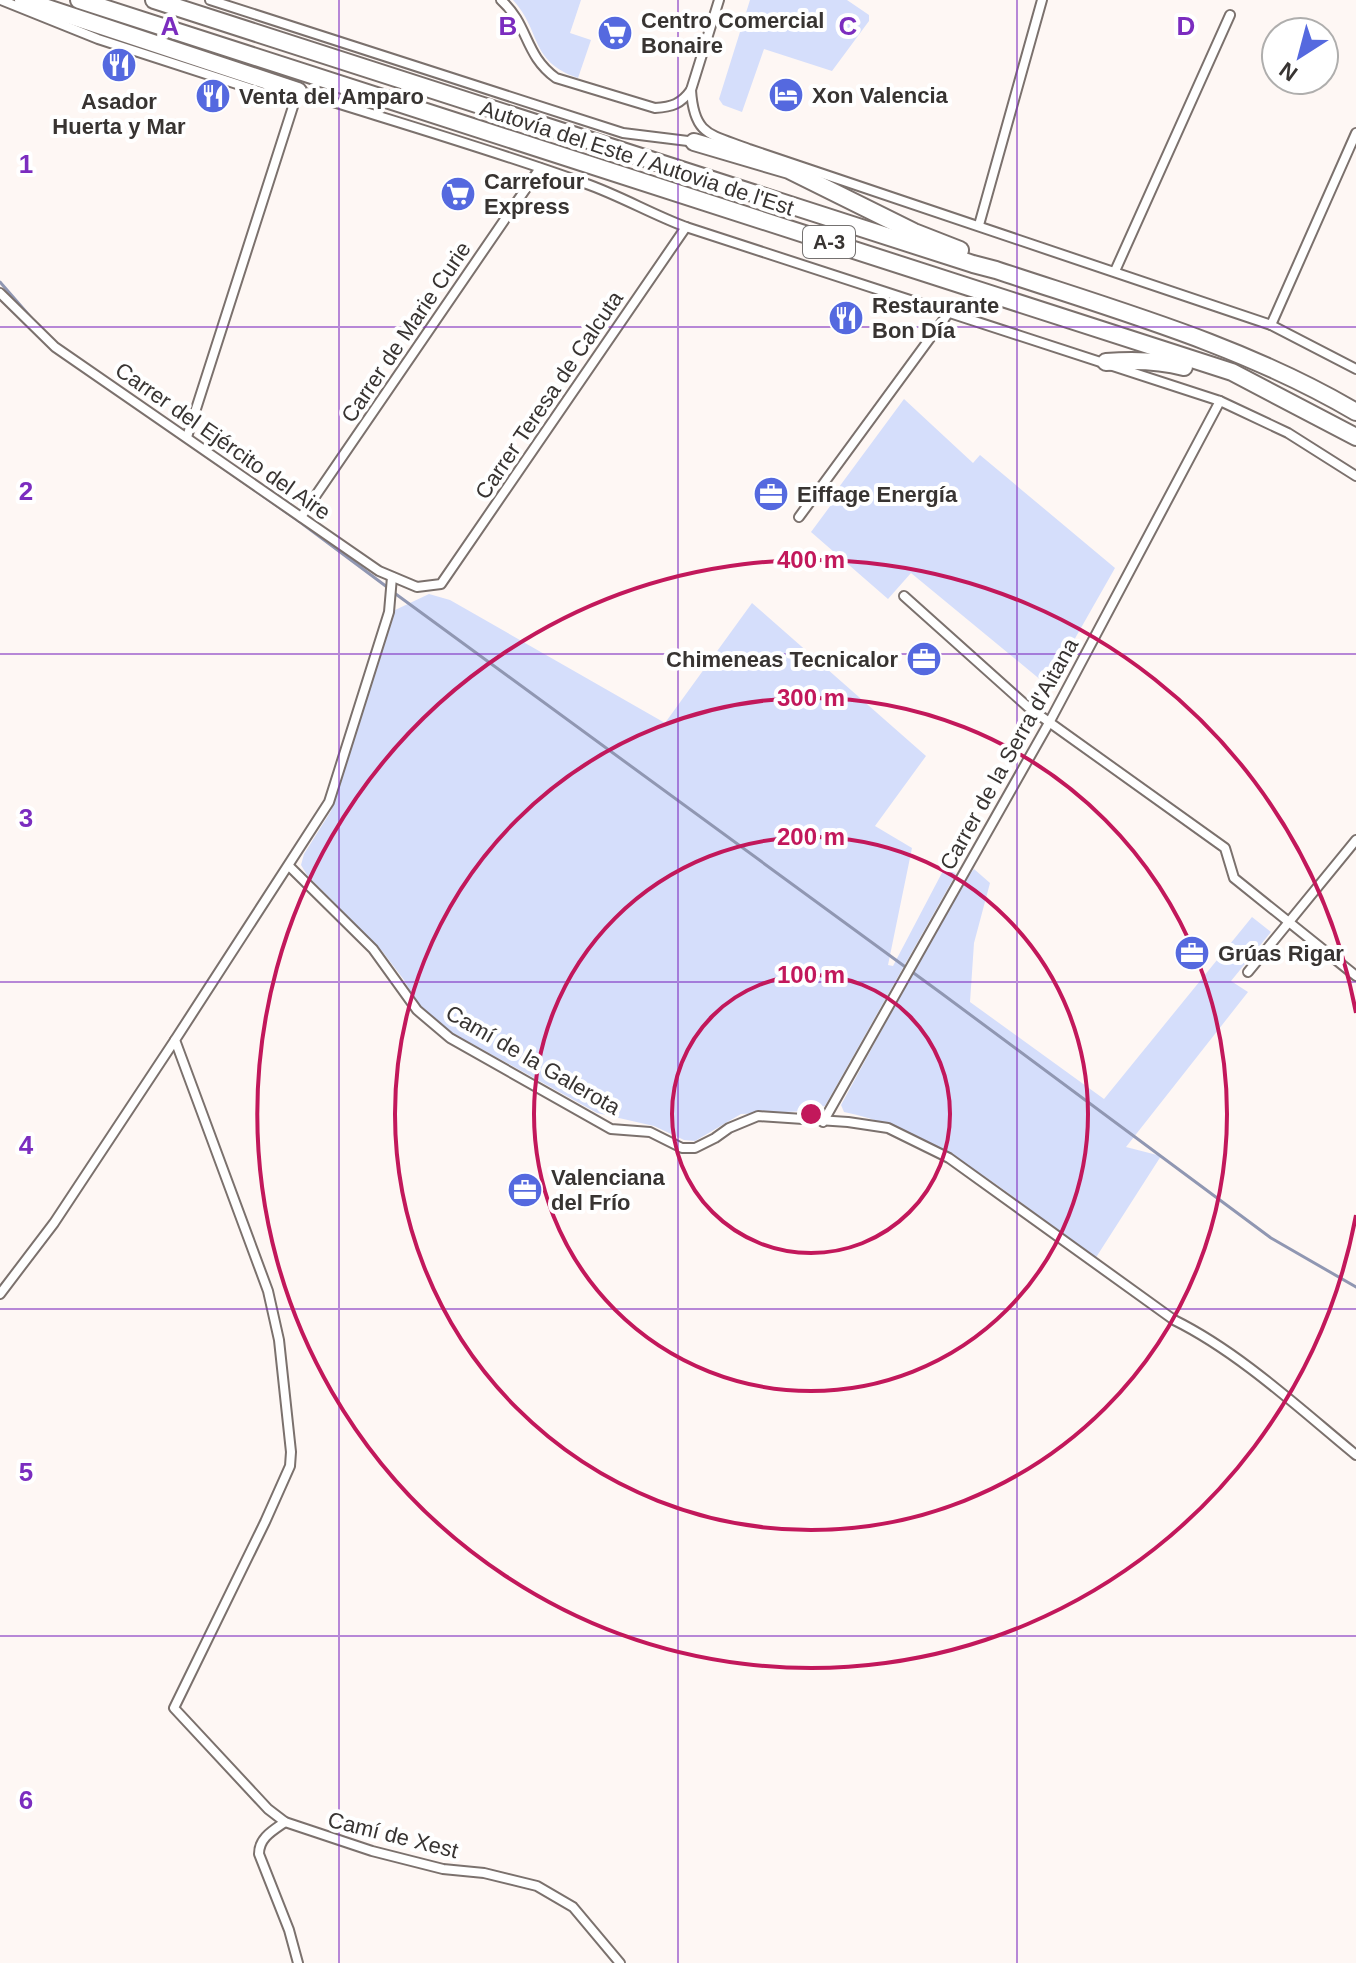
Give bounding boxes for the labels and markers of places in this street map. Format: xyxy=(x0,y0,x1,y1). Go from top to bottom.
place label: Centro Comercial Bonaire xyxy=(641,8,824,58)
supermarket icon: Centro Comercial Bonaire xyxy=(596,14,634,52)
restaurant icon: Asador Huerta y Mar xyxy=(100,46,138,84)
hotel icon: Xon Valencia xyxy=(767,76,805,114)
restaurant icon: Venta del Amparo xyxy=(194,77,232,115)
place label: Xon Valencia xyxy=(812,83,948,108)
place label: Venta del Amparo xyxy=(239,84,424,109)
place label: Asador Huerta y Mar xyxy=(52,89,186,139)
place label: Carrefour Express xyxy=(484,169,585,219)
supermarket icon: Carrefour Express xyxy=(439,175,477,213)
place label: Restaurante Bon Día xyxy=(872,293,999,343)
restaurant icon: Restaurante Bon Día xyxy=(827,299,865,337)
office icon: Eiffage Energía xyxy=(752,475,790,513)
place label: Eiffage Energía xyxy=(797,482,958,507)
office icon: Chimeneas Tecnicalor xyxy=(905,640,943,678)
place label: Chimeneas Tecnicalor xyxy=(666,647,898,672)
office icon: Grúas Rigar xyxy=(1173,934,1211,972)
place label: Grúas Rigar xyxy=(1218,941,1344,966)
centre of rings xyxy=(797,1100,825,1128)
place label: Valenciana del Frío xyxy=(551,1165,666,1215)
office icon: Valenciana del Frío xyxy=(506,1171,544,1209)

